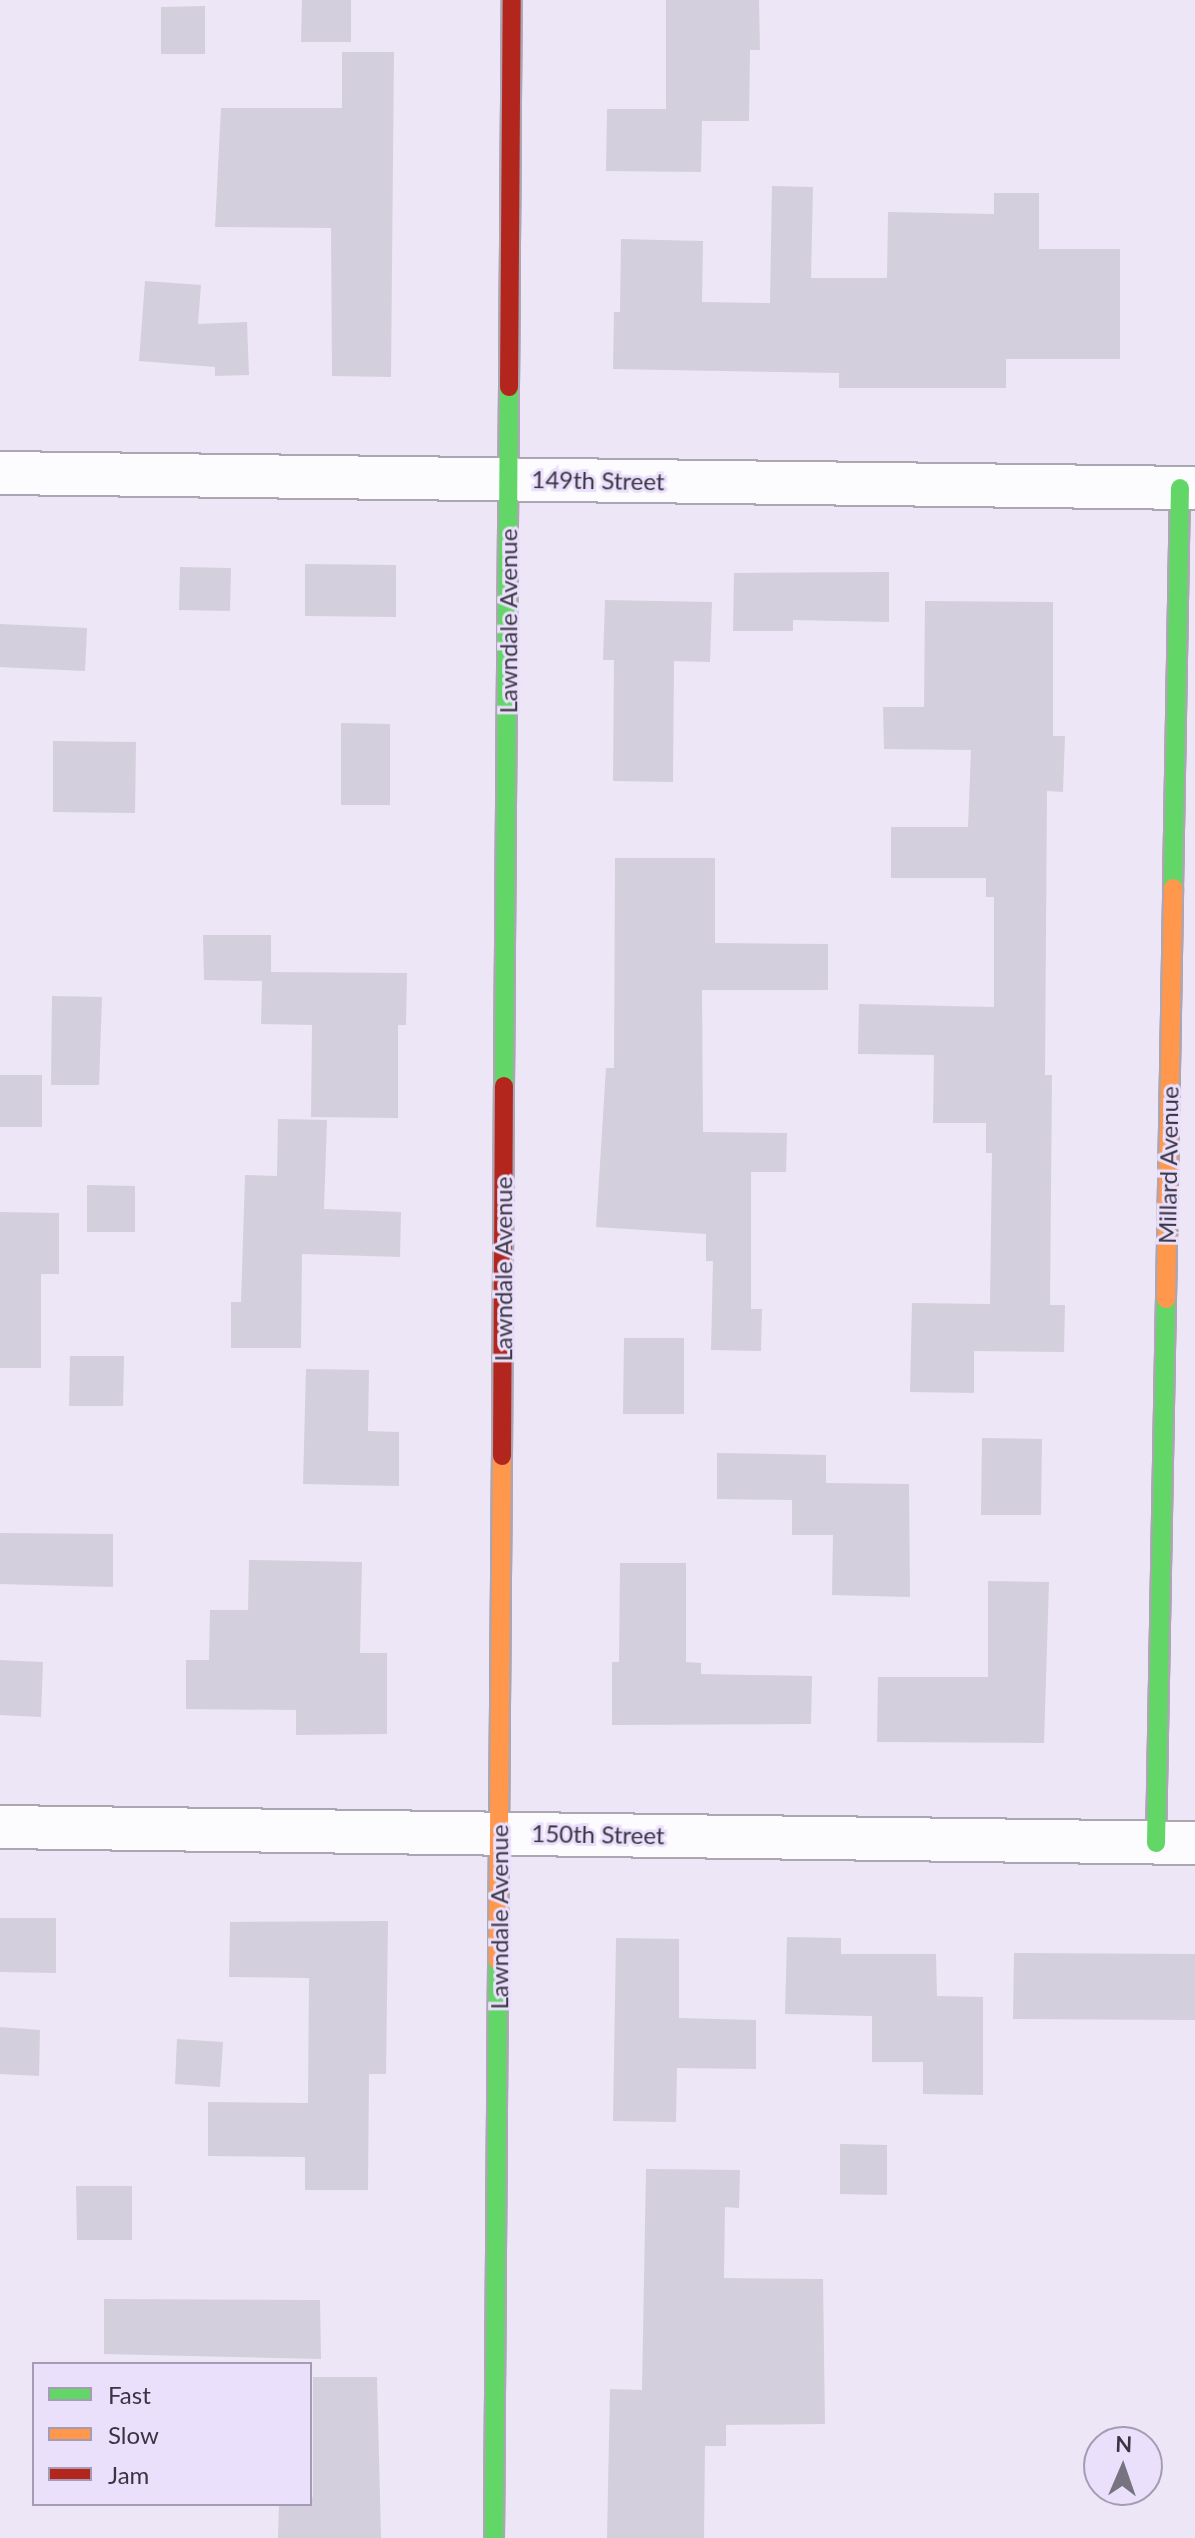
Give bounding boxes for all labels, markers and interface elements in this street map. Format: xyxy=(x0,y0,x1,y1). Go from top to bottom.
street label: 149th Street xyxy=(531,464,665,496)
street label: Lawndale Avenue xyxy=(494,528,522,714)
street label: Millard Avenue xyxy=(1152,1086,1184,1244)
street label: Lawndale Avenue xyxy=(489,1176,517,1362)
street label: 150th Street xyxy=(531,1818,665,1850)
street label: Lawndale Avenue xyxy=(485,1824,513,2010)
legend xyxy=(32,2362,312,2506)
text: Fast xyxy=(108,2380,151,2409)
text: Slow xyxy=(108,2420,159,2449)
north arrow xyxy=(1083,2426,1163,2506)
text: N xyxy=(1115,2430,1133,2457)
text: Jam xyxy=(108,2460,149,2489)

